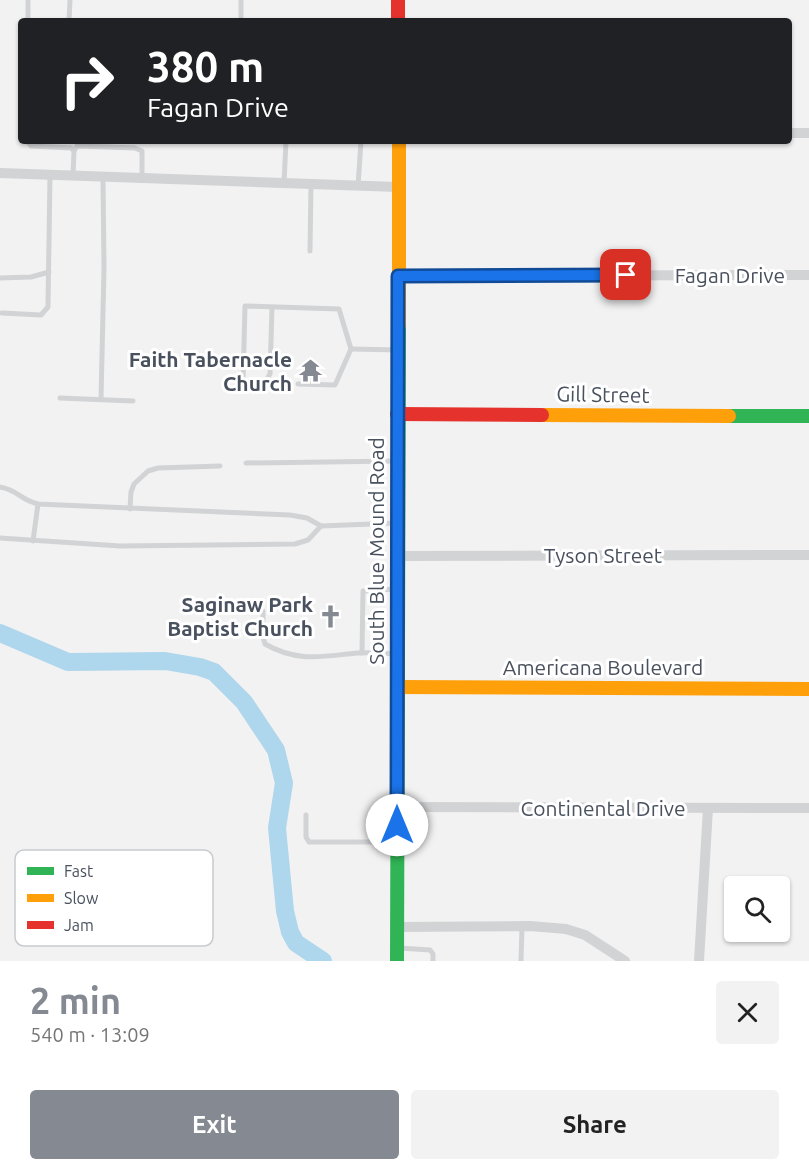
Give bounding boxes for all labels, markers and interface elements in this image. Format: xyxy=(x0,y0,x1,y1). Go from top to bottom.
icon: right xyxy=(48,42,126,120)
text: 380 m xyxy=(147,43,264,90)
text: Fagan Drive xyxy=(147,92,289,122)
pin xyxy=(600,249,651,300)
icon: arrive xyxy=(609,258,642,291)
street label: Fagan Drive xyxy=(675,263,785,287)
place label: Faith Tabernacle Church xyxy=(129,347,292,395)
temple icon: Faith Tabernacle Church xyxy=(297,358,323,384)
street label: Gill Street xyxy=(556,381,650,407)
street label: South Blue Mound Road xyxy=(364,437,388,665)
street label: Tyson Street xyxy=(544,543,662,567)
place label: Saginaw Park Baptist Church xyxy=(167,592,313,640)
church icon: Saginaw Park Baptist Church xyxy=(318,603,344,629)
street label: Americana Boulevard xyxy=(503,655,703,679)
position arrow xyxy=(365,793,429,857)
street label: Continental Drive xyxy=(520,796,686,820)
legend xyxy=(15,850,213,946)
text: Fast xyxy=(64,862,94,880)
map controls xyxy=(724,876,790,942)
button: search xyxy=(724,876,790,942)
text: Slow xyxy=(64,889,99,907)
text: Jam xyxy=(64,916,94,934)
text: 2 min xyxy=(30,980,121,1021)
button: close xyxy=(716,981,779,1044)
text: 540 m · 13:09 xyxy=(30,1023,150,1046)
button: Exit xyxy=(30,1090,399,1159)
button: Share xyxy=(411,1090,779,1159)

